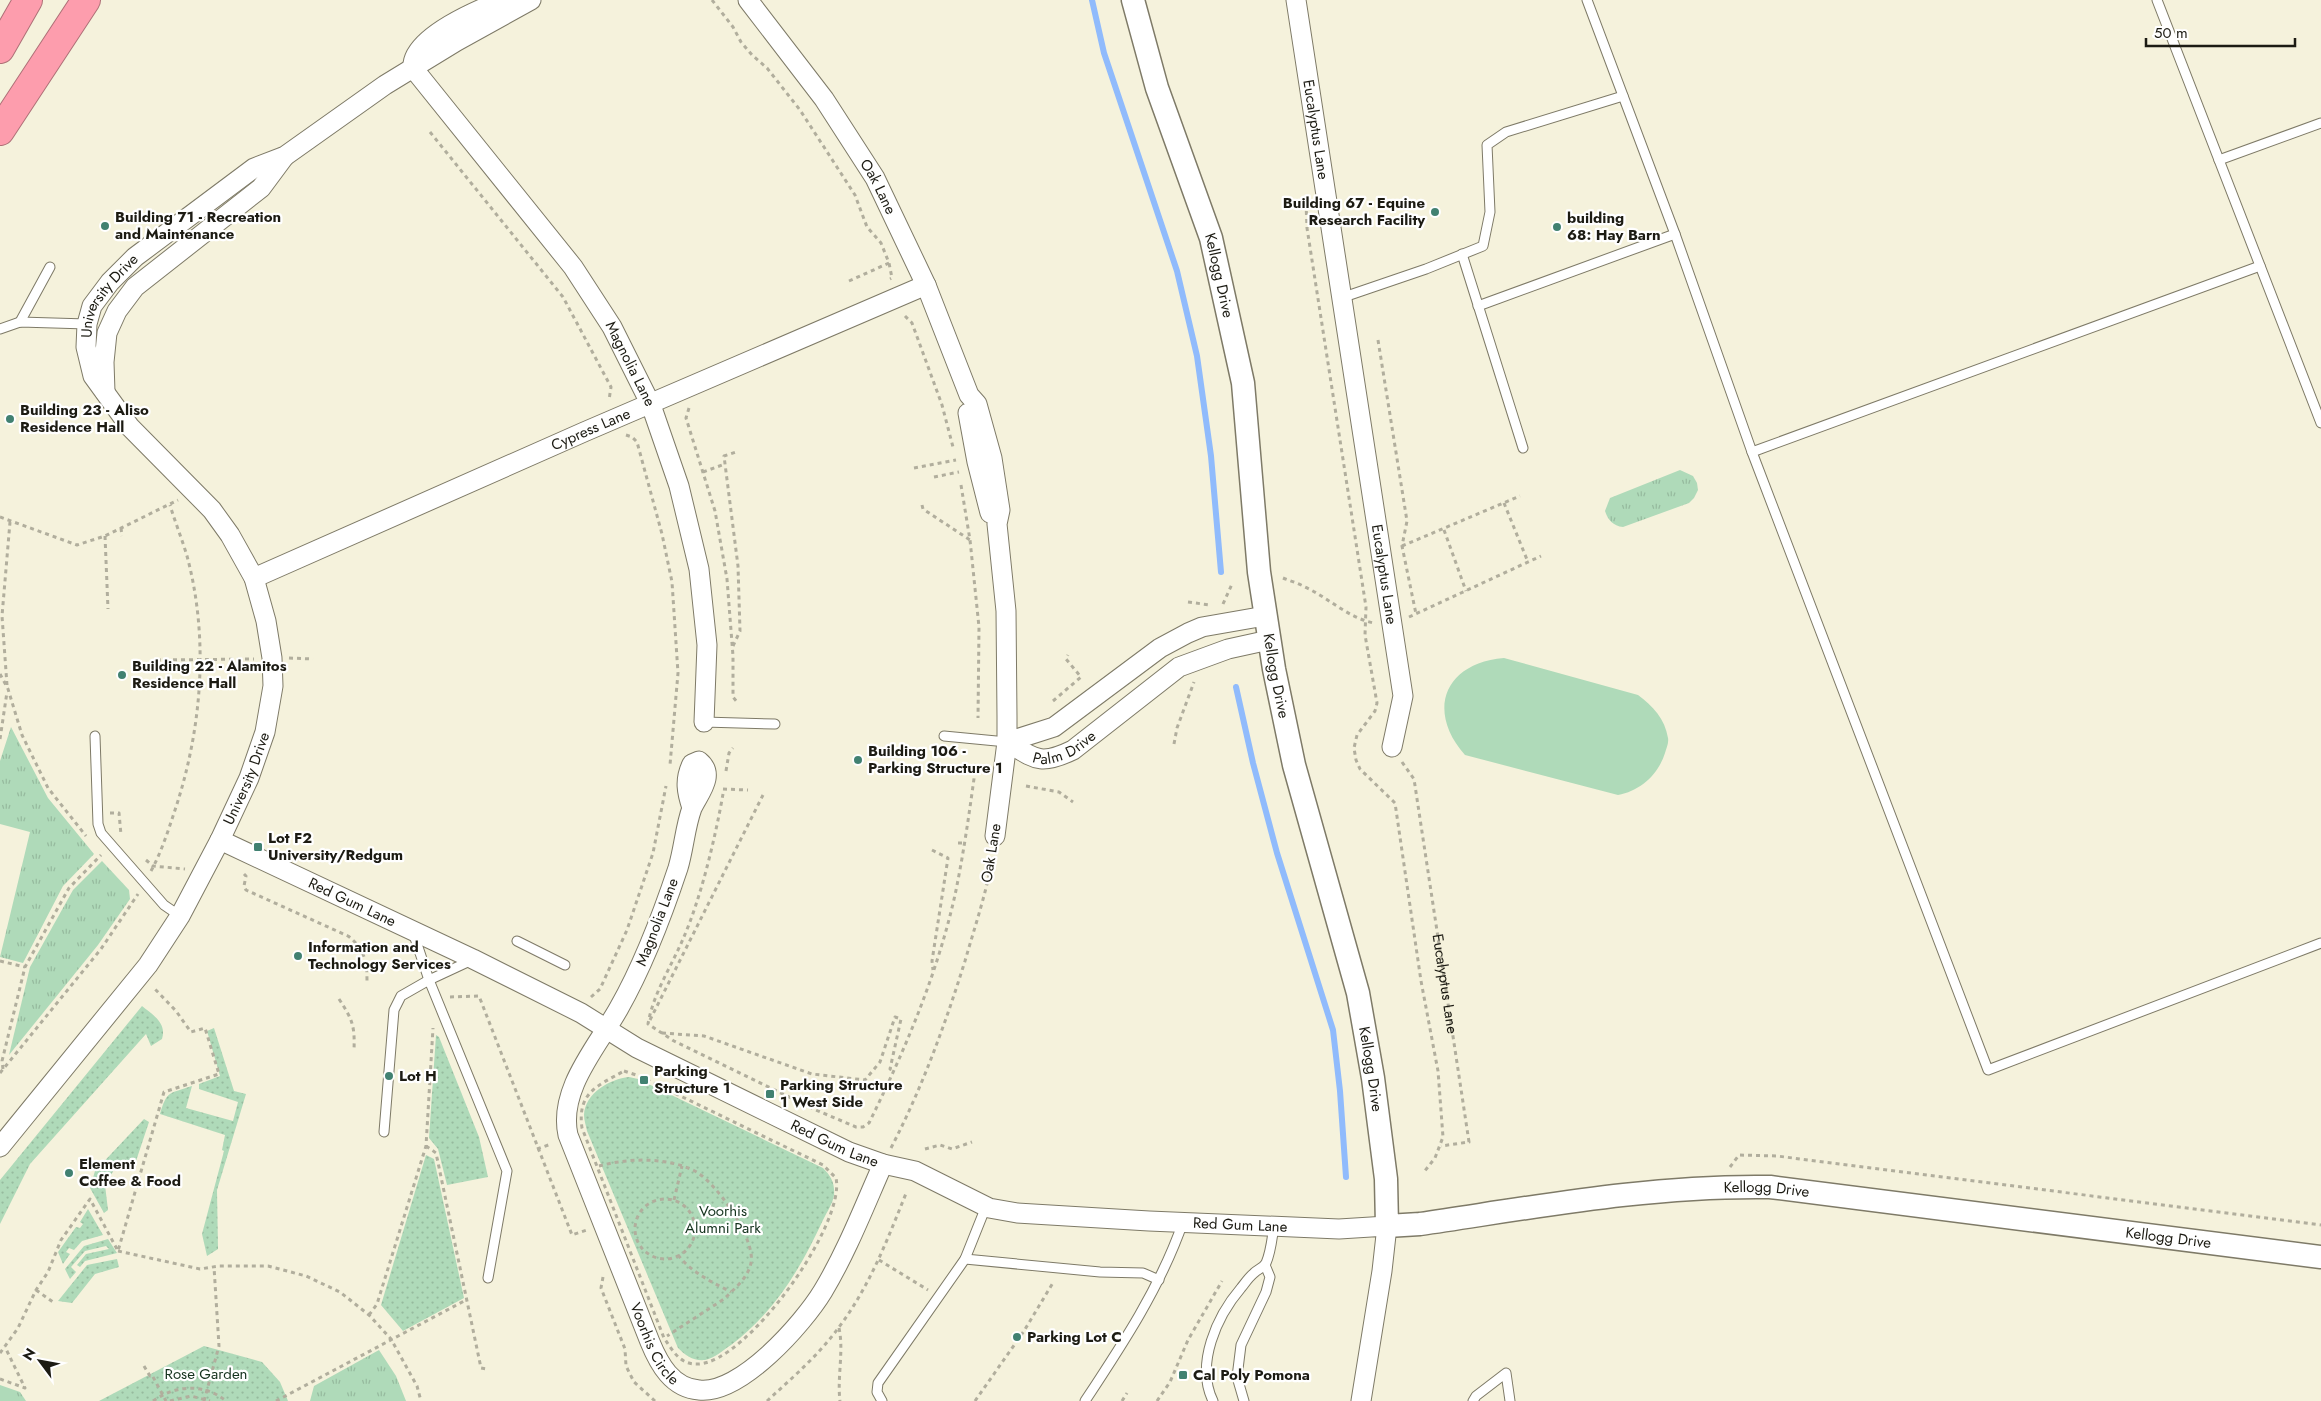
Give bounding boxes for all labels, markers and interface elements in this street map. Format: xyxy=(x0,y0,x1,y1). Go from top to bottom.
scale bar xyxy=(2146,15,2295,47)
text: 50 m xyxy=(2154,22,2188,44)
street label: Eucalyptus Lane xyxy=(1297,78,1334,181)
street label: Oak Lane xyxy=(855,155,902,218)
place label: Building 67 - Equine Research Facility xyxy=(1283,192,1425,231)
place label: Building 71 - Recreation and Maintenance xyxy=(115,206,281,245)
marker: Building 67 - Equine Research Facility xyxy=(1429,206,1441,218)
place label: building 68: Hay Barn xyxy=(1567,207,1661,246)
marker: Building 71 - Recreation and Maintenance xyxy=(99,220,111,232)
marker: building 68: Hay Barn xyxy=(1551,221,1563,233)
street label: Kellogg Drive xyxy=(1199,230,1239,320)
street label: University Drive xyxy=(75,249,143,338)
street label: Magnolia Lane xyxy=(600,317,661,410)
place label: Building 23 - Aliso Residence Hall xyxy=(20,399,149,438)
street label: Cypress Lane xyxy=(548,402,634,456)
marker: Building 23 - Aliso Residence Hall xyxy=(4,413,16,425)
street label: Eucalyptus Lane xyxy=(1366,523,1403,626)
street label: Kellogg Drive xyxy=(1258,632,1295,720)
place label: Building 22 - Alamitos Residence Hall xyxy=(132,655,287,694)
marker: Building 22 - Alamitos Residence Hall xyxy=(116,669,128,681)
street label: Palm Drive xyxy=(1030,725,1101,770)
street label: University Drive xyxy=(218,729,275,829)
place label: Building 106 - Parking Structure 1 xyxy=(868,740,1003,779)
marker: Building 106 - Parking Structure 1 xyxy=(852,754,864,766)
street label: Oak Lane xyxy=(975,822,1007,884)
place label: Lot F2 University/Redgum xyxy=(268,827,403,866)
marker: Lot F2 University/Redgum xyxy=(252,841,264,853)
street label: Red Gum Lane xyxy=(305,872,400,932)
street label: Magnolia Lane xyxy=(630,875,684,969)
street label: Eucalyptus Lane xyxy=(1427,932,1464,1036)
place label: Information and Technology Services xyxy=(308,936,451,975)
marker: Information and Technology Services xyxy=(292,950,304,962)
street label: Kellogg Drive xyxy=(1353,1025,1388,1113)
place label: Parking Structure 1 xyxy=(654,1060,730,1099)
place label: Lot H xyxy=(399,1065,437,1087)
marker: Lot H xyxy=(383,1070,395,1082)
marker: Parking Structure 1 xyxy=(638,1074,650,1086)
place label: Parking Structure 1 West Side xyxy=(780,1074,903,1113)
marker: Parking Structure 1 West Side xyxy=(764,1088,776,1100)
street label: Red Gum Lane xyxy=(787,1114,882,1173)
place label: Element Coffee & Food xyxy=(79,1153,181,1192)
marker: Element Coffee & Food xyxy=(63,1167,75,1179)
street label: Kellogg Drive xyxy=(1723,1176,1811,1203)
park label: Voorhis Alumni Park xyxy=(685,1200,761,1239)
street label: Red Gum Lane xyxy=(1192,1212,1288,1238)
street label: Kellogg Drive xyxy=(2124,1221,2213,1254)
street label: Voorhis Circle xyxy=(625,1299,684,1391)
place label: Parking Lot C xyxy=(1027,1326,1122,1348)
marker: Parking Lot C xyxy=(1011,1331,1023,1343)
north arrow xyxy=(15,1336,65,1386)
text: N xyxy=(18,1344,40,1364)
park label: Rose Garden xyxy=(165,1363,248,1385)
place label: Cal Poly Pomona xyxy=(1193,1364,1310,1386)
marker: Cal Poly Pomona xyxy=(1177,1369,1189,1381)

